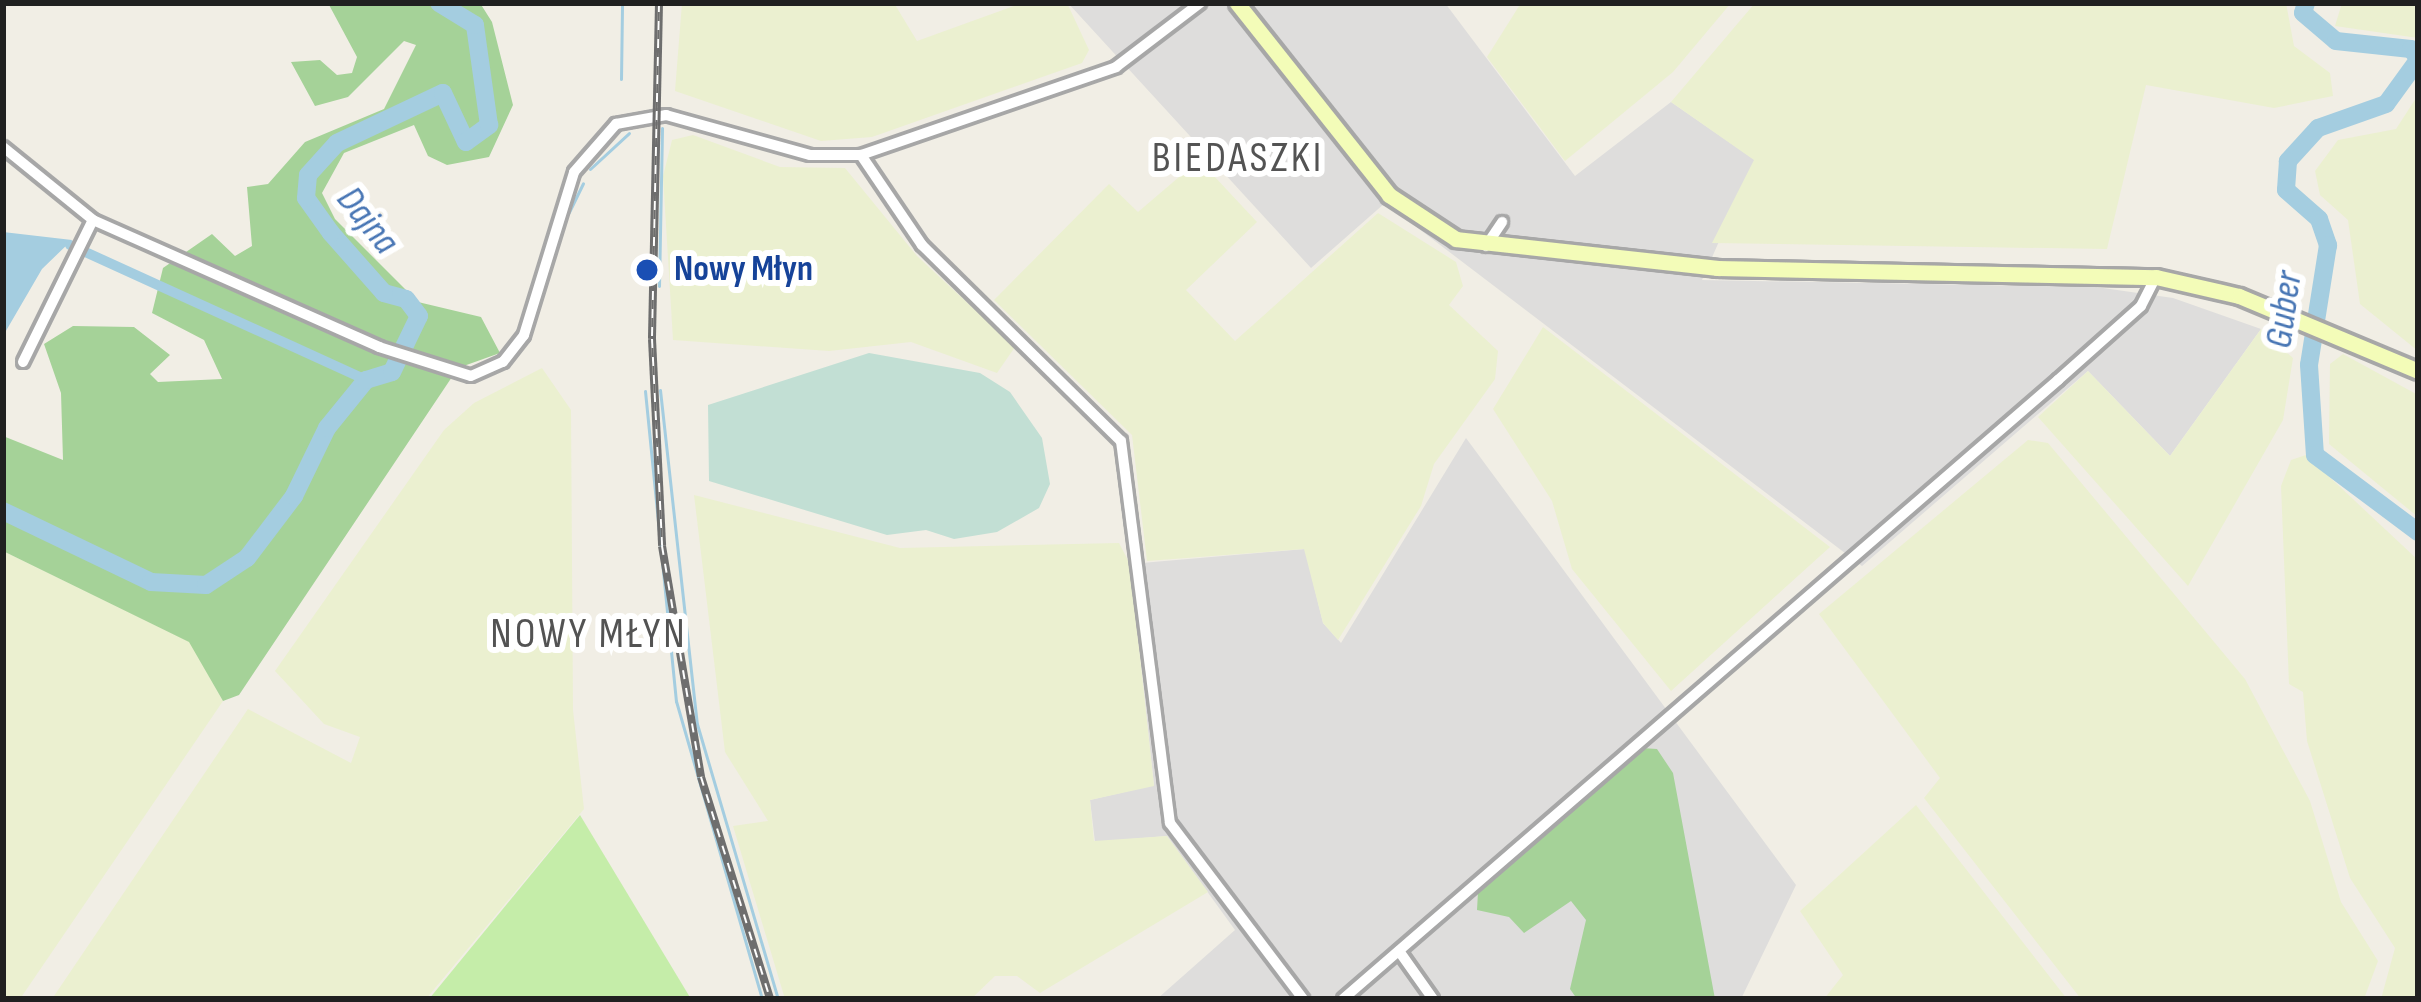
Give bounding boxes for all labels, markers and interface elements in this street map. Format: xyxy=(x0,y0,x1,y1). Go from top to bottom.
district label: BIEDASZKI xyxy=(1152,134,1324,184)
water label: Dajna xyxy=(326,178,408,264)
place label: Nowy Młyn xyxy=(674,248,813,292)
marker: Nowy Młyn xyxy=(631,254,663,286)
water label: Guber xyxy=(2256,269,2314,351)
district label: NOWY MŁYN xyxy=(490,610,688,660)

